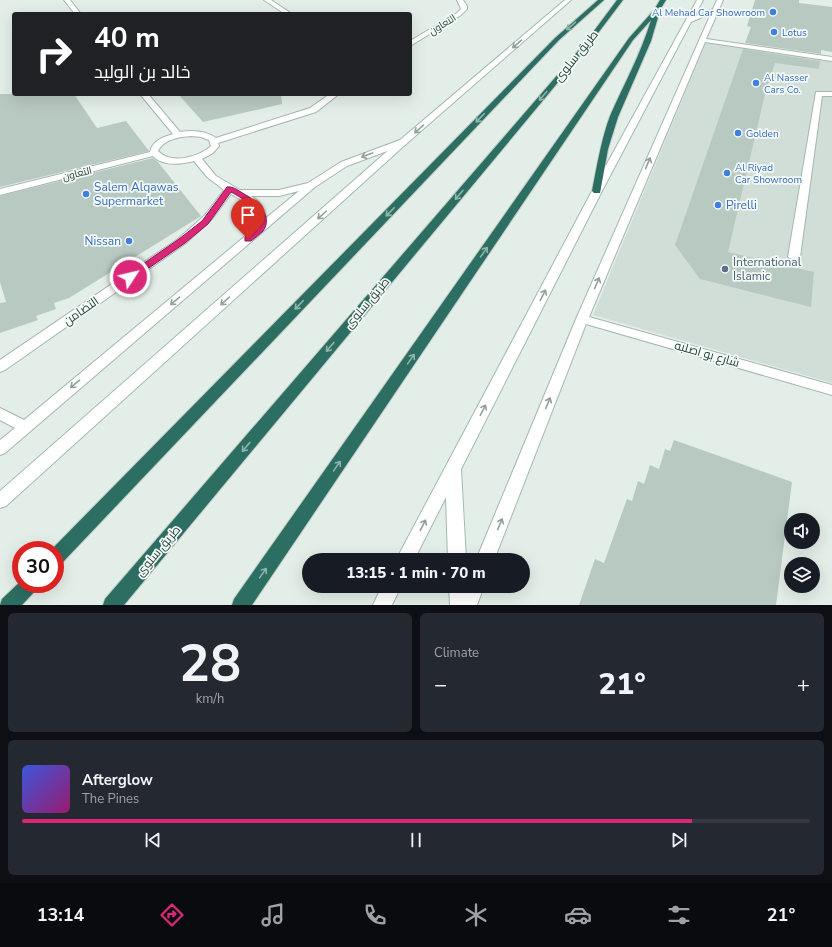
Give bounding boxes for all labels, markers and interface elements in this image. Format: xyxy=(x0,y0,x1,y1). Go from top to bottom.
place label: Al Mehad Car Showroom xyxy=(652,6,765,20)
marker: Al Mehad Car Showroom xyxy=(768,7,778,17)
street label: التعاون xyxy=(426,11,459,39)
text: 40 m xyxy=(94,19,160,57)
one-way arrow xyxy=(566,21,577,30)
place label: Lotus xyxy=(782,26,807,40)
street label: طريق سلوى xyxy=(550,27,602,85)
marker: Lotus xyxy=(769,27,779,37)
icon: right xyxy=(28,28,80,80)
one-way arrow xyxy=(512,39,523,48)
text: خالد بن الوليد xyxy=(94,60,191,84)
place label: Al Nasser Cars Co. xyxy=(764,71,808,97)
marker: Al Nasser Cars Co. xyxy=(751,78,761,88)
one-way arrow xyxy=(539,90,548,101)
one-way arrow xyxy=(475,113,485,123)
one-way arrow xyxy=(414,124,424,133)
place label: Golden xyxy=(746,127,779,141)
marker: Golden xyxy=(733,128,743,138)
one-way arrow xyxy=(361,152,373,160)
one-way arrow xyxy=(645,158,653,170)
place label: Al Riyad Car Showroom xyxy=(735,161,802,187)
street label: التعاون xyxy=(61,164,93,184)
marker: Al Riyad Car Showroom xyxy=(722,168,732,178)
place label: Salem Alqawas Supermarket xyxy=(94,179,179,209)
marker: Salem Alqawas Supermarket xyxy=(81,189,91,199)
one-way arrow xyxy=(455,190,464,200)
place label: Pirelli xyxy=(726,197,757,213)
pin xyxy=(231,198,265,239)
marker: Pirelli xyxy=(713,200,723,210)
icon: arrive xyxy=(237,204,259,226)
one-way arrow xyxy=(385,207,394,217)
one-way arrow xyxy=(316,210,327,219)
place label: Nissan xyxy=(85,233,121,249)
marker: Nissan xyxy=(124,236,134,246)
one-way arrow xyxy=(480,246,488,257)
place label: International Islamic xyxy=(733,254,802,284)
position arrow xyxy=(109,256,151,298)
marker: International Islamic xyxy=(720,264,730,274)
street label: طريق سلوى xyxy=(341,274,393,332)
one-way arrow xyxy=(594,277,601,289)
one-way arrow xyxy=(539,289,547,301)
street label: التضامن xyxy=(60,293,102,329)
one-way arrow xyxy=(169,296,180,305)
one-way arrow xyxy=(219,297,230,306)
one-way arrow xyxy=(294,300,304,310)
street label: شارع بو اصلبه xyxy=(673,337,741,371)
one-way arrow xyxy=(325,342,334,353)
one-way arrow xyxy=(407,353,415,364)
one-way arrow xyxy=(70,380,81,389)
one-way arrow xyxy=(545,397,552,409)
one-way arrow xyxy=(480,404,487,416)
one-way arrow xyxy=(241,441,250,452)
one-way arrow xyxy=(333,461,341,472)
map controls xyxy=(784,513,820,593)
button: sound xyxy=(784,513,820,549)
one-way arrow xyxy=(496,518,504,530)
one-way arrow xyxy=(420,520,427,532)
street label: طريق سلوى xyxy=(132,522,184,580)
speed limit sign: 30 xyxy=(12,541,64,593)
button: layers xyxy=(784,557,820,593)
text: 13:15 · 1 min · 70 m xyxy=(346,563,486,583)
one-way arrow xyxy=(259,568,267,579)
text: 28 xyxy=(179,628,241,699)
text: Climate xyxy=(434,644,479,662)
text: 21° xyxy=(598,664,646,705)
text: − xyxy=(434,670,447,700)
text: + xyxy=(797,670,810,700)
text: km/h xyxy=(196,690,224,708)
text: Afterglow xyxy=(82,770,153,790)
text: The Pines xyxy=(82,790,139,808)
icon: previous xyxy=(142,829,164,851)
icon: pause xyxy=(405,829,427,851)
icon: next xyxy=(668,829,690,851)
icon: directions xyxy=(158,901,186,929)
icon: music xyxy=(259,901,287,929)
icon: phone xyxy=(361,901,389,929)
icon: climate xyxy=(462,901,490,929)
icon: car xyxy=(564,901,592,929)
icon: filters xyxy=(665,901,693,929)
text: 13:14 xyxy=(37,903,84,927)
text: 21° xyxy=(767,903,795,927)

